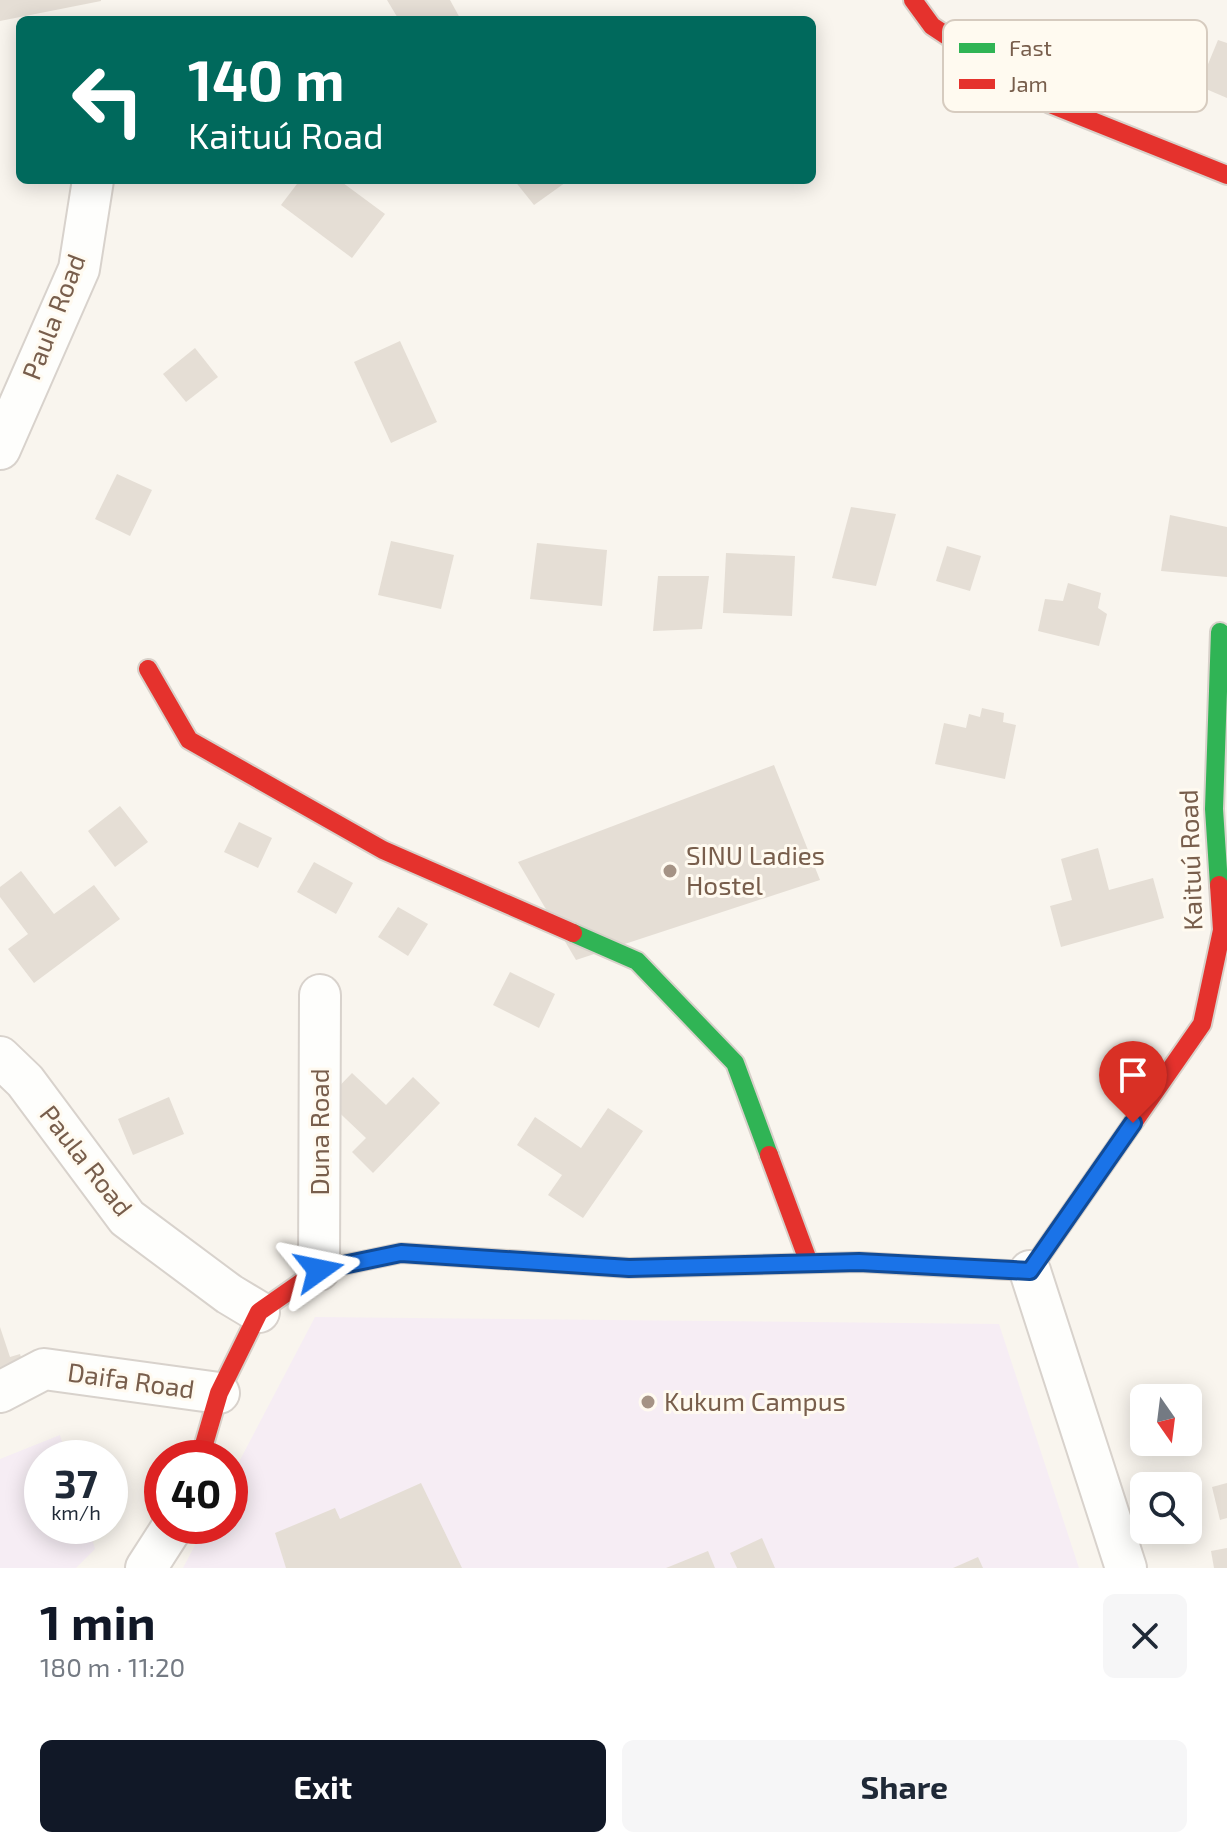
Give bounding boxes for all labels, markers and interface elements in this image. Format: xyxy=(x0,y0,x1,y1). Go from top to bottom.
legend xyxy=(943,20,1207,112)
text: Fast xyxy=(1009,34,1052,60)
text: 140 m xyxy=(188,45,345,112)
icon: left xyxy=(56,48,160,152)
text: Jam xyxy=(1009,70,1048,96)
text: Kaituú Road xyxy=(188,113,384,156)
street label: Paula Road xyxy=(14,249,91,384)
street label: Kaituú Road xyxy=(1172,789,1207,931)
place label: SINU Ladies Hostel xyxy=(686,839,825,900)
marker: SINU Ladies Hostel xyxy=(661,862,679,880)
pin xyxy=(1099,1041,1167,1123)
icon: arrive xyxy=(1111,1053,1155,1097)
street label: Duna Road xyxy=(303,1068,334,1196)
street label: Paula Road xyxy=(34,1099,140,1222)
position arrow xyxy=(277,1228,361,1312)
street label: Daifa Road xyxy=(66,1355,197,1404)
north arrow xyxy=(1130,1384,1202,1456)
map controls xyxy=(1130,1384,1202,1544)
place label: Kukum Campus xyxy=(664,1385,846,1416)
marker: Kukum Campus xyxy=(639,1393,657,1411)
speed limit sign: 40 xyxy=(144,1440,248,1544)
text: 37 xyxy=(54,1458,98,1506)
button: search xyxy=(1130,1472,1202,1544)
text: km/h xyxy=(51,1500,101,1524)
text: 1 min xyxy=(40,1592,156,1650)
button: close xyxy=(1103,1594,1187,1678)
text: 180 m · 11:20 xyxy=(40,1651,185,1682)
button: Exit xyxy=(40,1740,606,1832)
button: Share xyxy=(622,1740,1187,1832)

